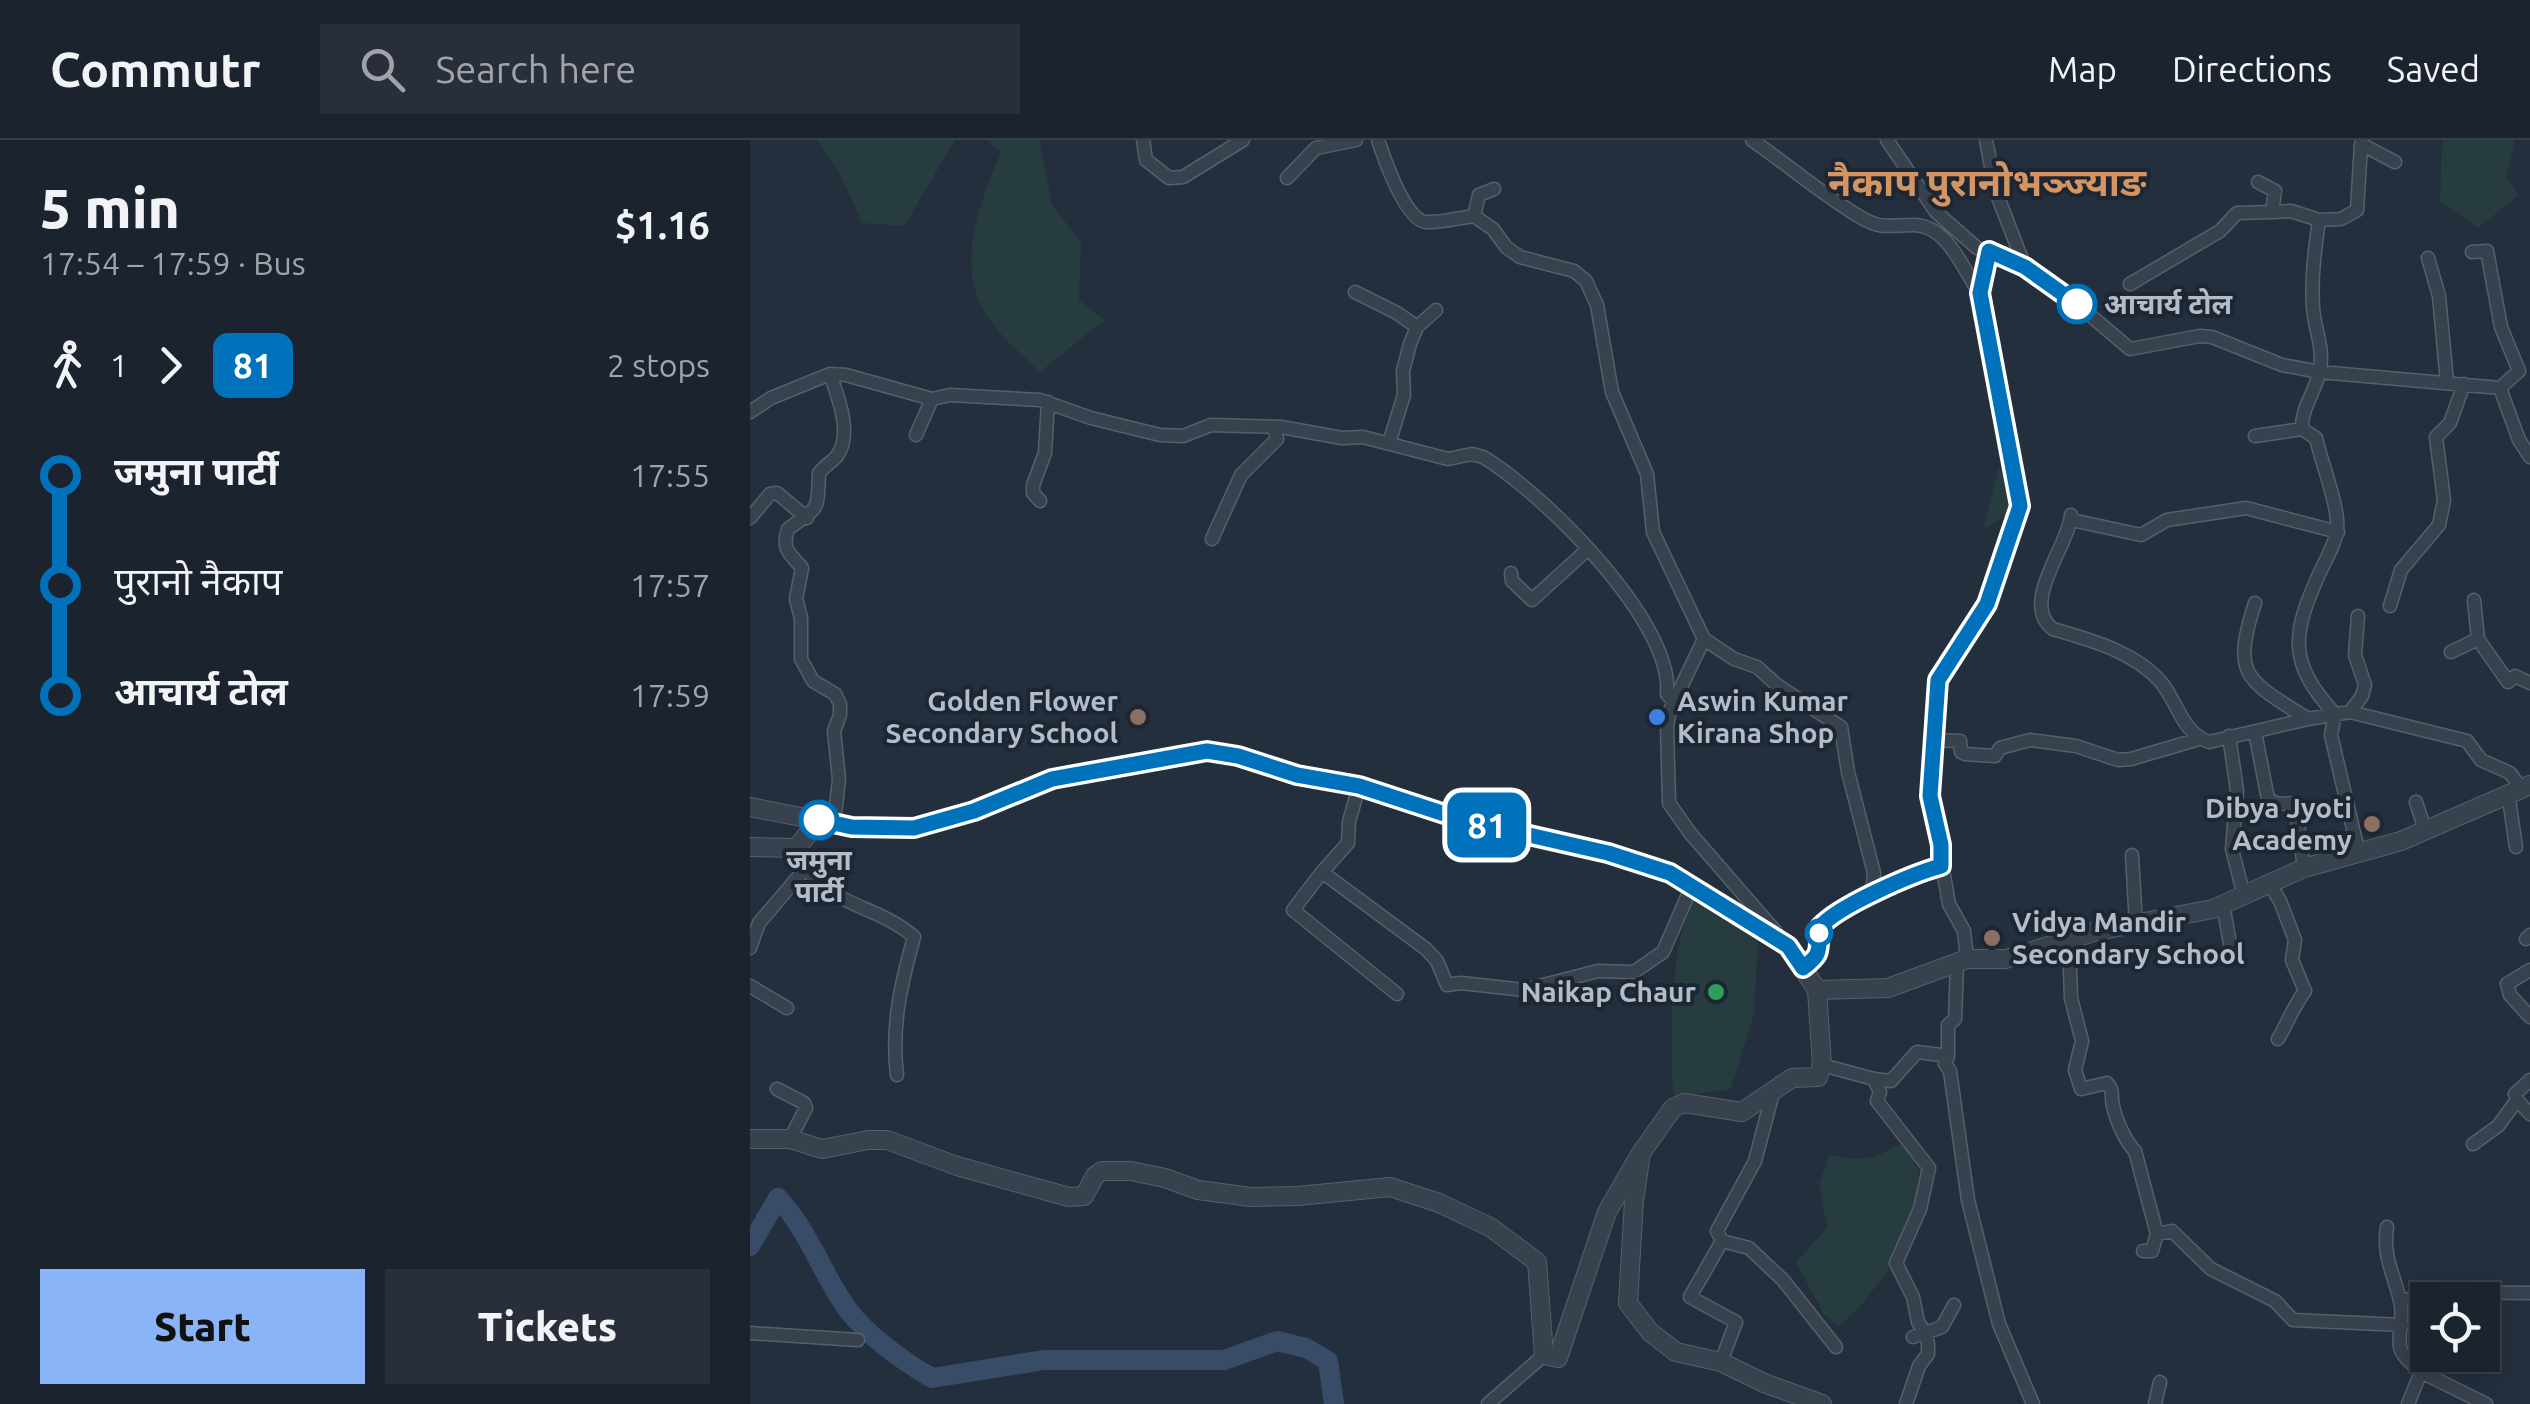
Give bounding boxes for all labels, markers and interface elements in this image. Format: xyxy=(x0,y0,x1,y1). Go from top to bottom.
search box xyxy=(320,24,1020,114)
text: Commutr xyxy=(50,42,260,96)
icon: search xyxy=(355,42,410,97)
text: Search here xyxy=(435,48,636,90)
text: Map xyxy=(2048,49,2117,89)
text: Directions xyxy=(2172,49,2332,89)
text: Saved xyxy=(2387,49,2480,89)
district label: नैकाप पुरानोभञ्ज्याङ xyxy=(1828,161,2147,207)
text: 5 min xyxy=(40,177,180,238)
text: $1.16 xyxy=(615,204,710,246)
text: 17:54 – 17:59 · Bus xyxy=(40,245,306,281)
marker: आचार्य टोल xyxy=(2058,285,2096,323)
place label: आचार्य टोल xyxy=(2104,288,2233,319)
icon: walk xyxy=(40,338,95,393)
icon: forward xyxy=(143,338,198,393)
text: 81 xyxy=(233,345,273,385)
text: 1 xyxy=(110,347,128,383)
text: 2 stops xyxy=(607,347,710,383)
text: जमुना पार्टी xyxy=(114,450,278,492)
text: 17:55 xyxy=(630,457,710,493)
text: पुरानो नैकाप xyxy=(114,560,282,602)
text: 17:57 xyxy=(630,567,710,603)
text: आचार्य टोल xyxy=(114,670,288,712)
text: 17:59 xyxy=(630,677,710,713)
place label: Golden Flower Secondary School xyxy=(886,685,1118,748)
place label: Aswin Kumar Kirana Shop xyxy=(1677,685,1848,748)
marker: Golden Flower Secondary School xyxy=(1127,706,1149,728)
marker: Aswin Kumar Kirana Shop xyxy=(1646,706,1668,728)
line badge: 81 xyxy=(1442,792,1532,858)
place label: Dibya Jyoti Academy xyxy=(2205,792,2352,855)
marker: जमुना पार्टी xyxy=(800,801,838,839)
text: 81 xyxy=(1467,805,1507,845)
marker: Dibya Jyoti Academy xyxy=(2361,813,2383,835)
place label: जमुना पार्टी xyxy=(786,844,853,907)
place label: Vidya Mandir Secondary School xyxy=(2012,906,2245,969)
unlabelled marker xyxy=(1806,920,1832,946)
marker: Vidya Mandir Secondary School xyxy=(1981,927,2003,949)
place label: Naikap Chaur xyxy=(1521,976,1696,1007)
marker: Naikap Chaur xyxy=(1705,981,1727,1003)
button: Start xyxy=(40,1269,365,1384)
button: Tickets xyxy=(385,1269,710,1384)
map controls xyxy=(2410,1282,2500,1372)
button: locate xyxy=(2410,1282,2500,1372)

